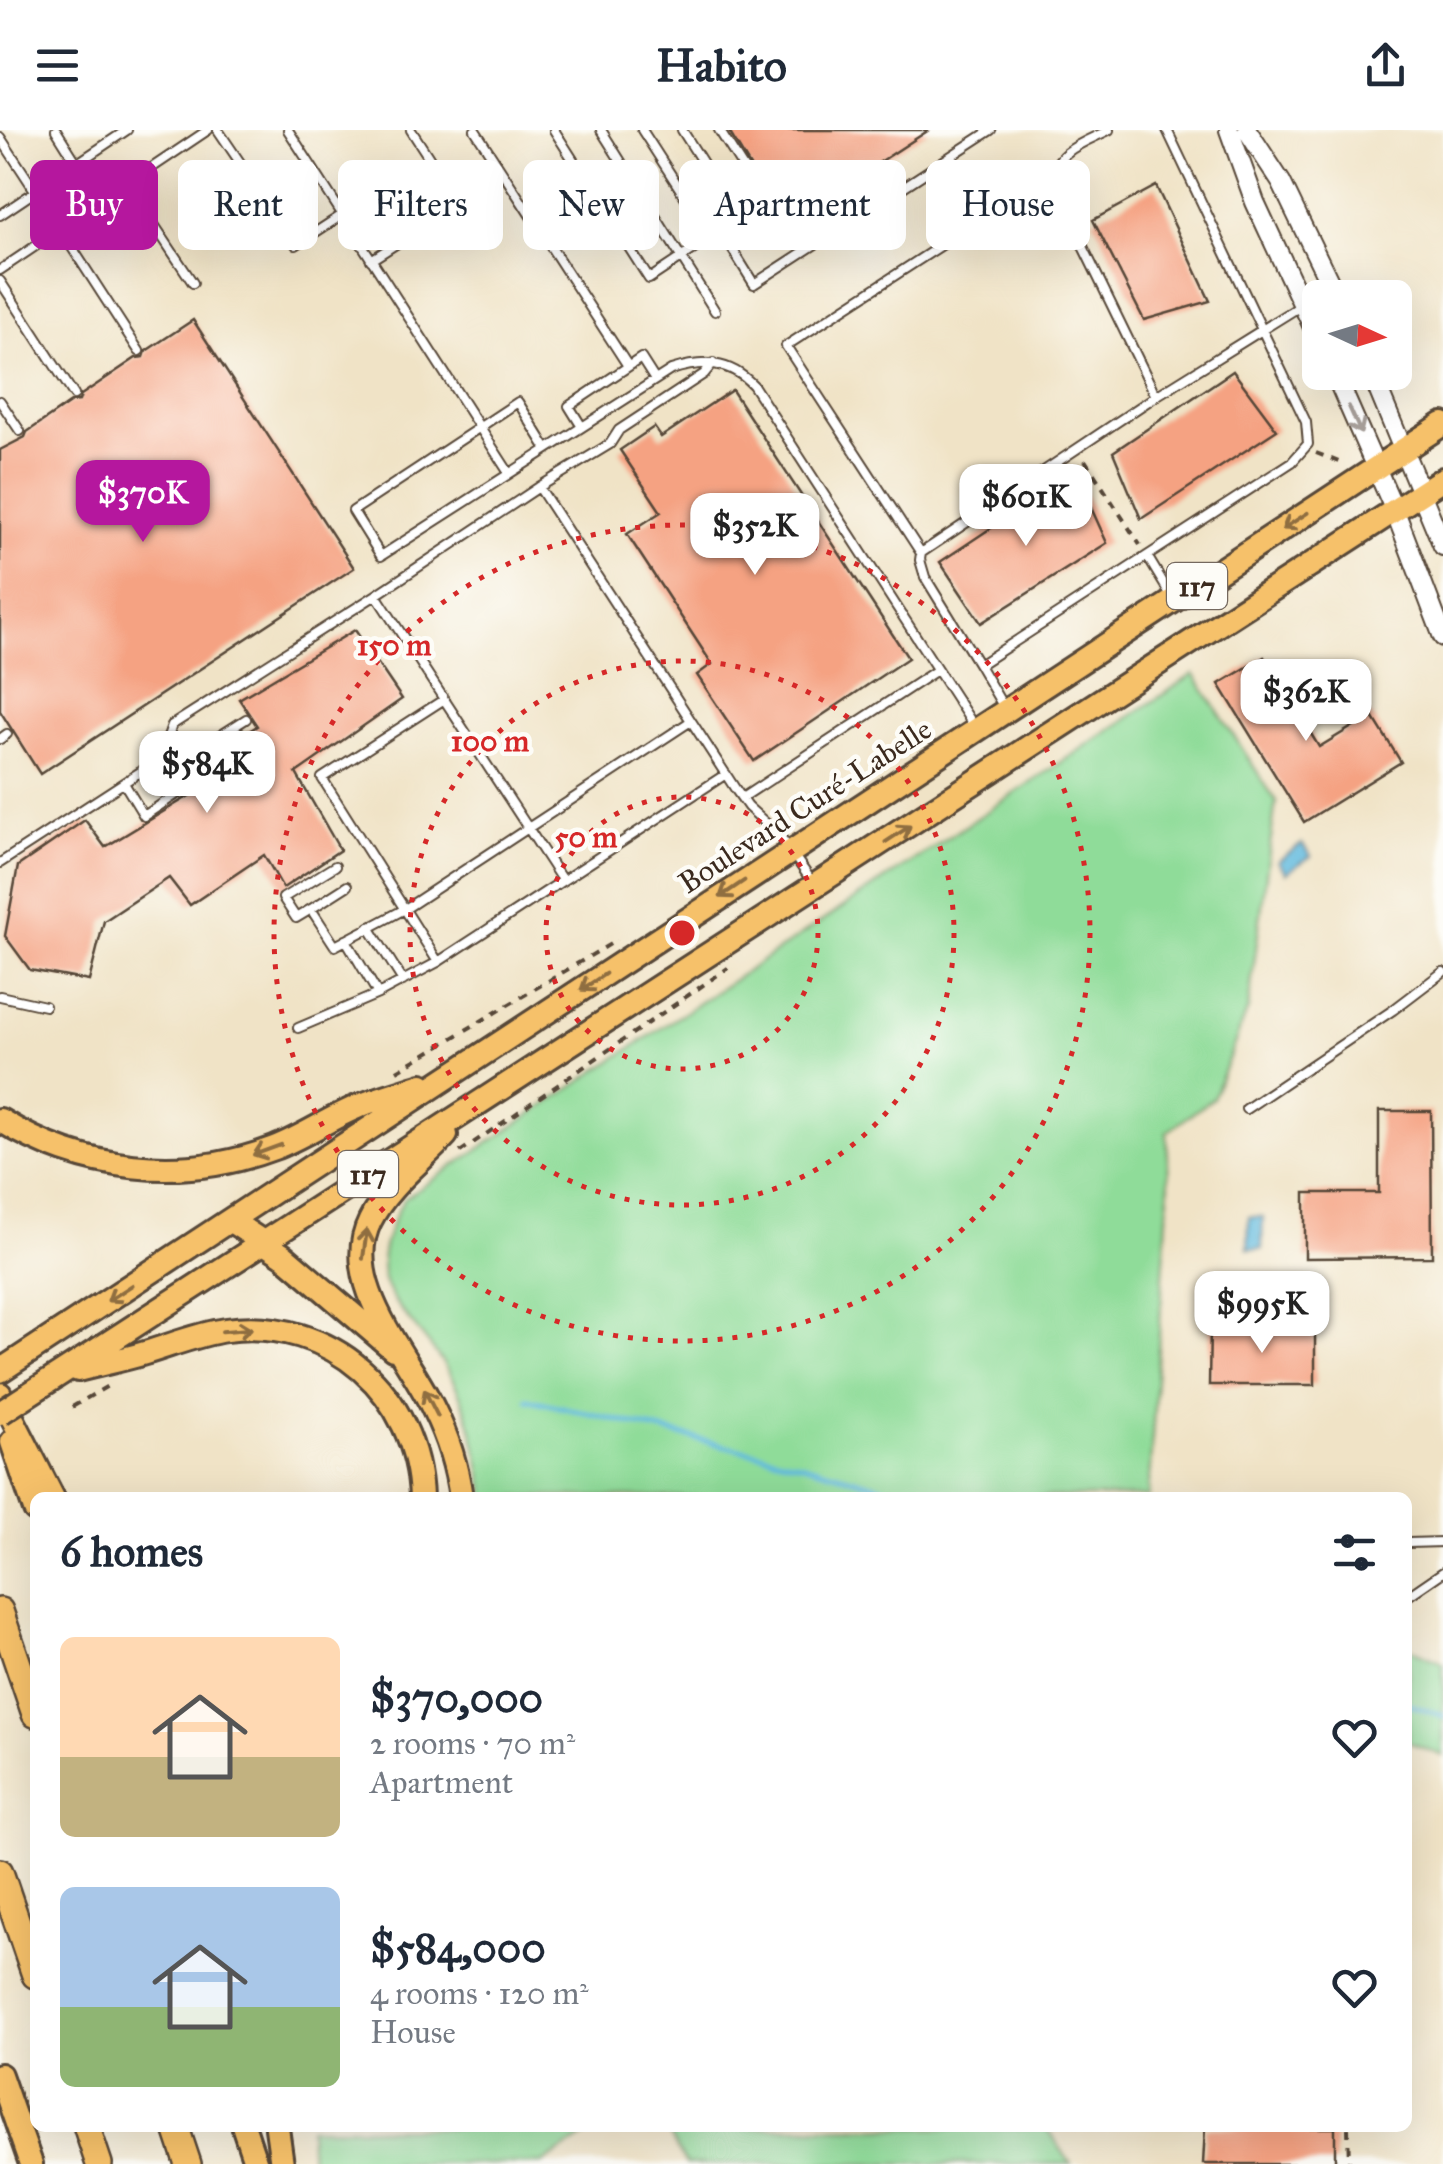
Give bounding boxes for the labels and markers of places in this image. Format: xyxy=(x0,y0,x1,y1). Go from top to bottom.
pin: $370K xyxy=(73,460,213,545)
pin: $601K xyxy=(956,464,1096,549)
pin: $352K xyxy=(685,493,825,578)
pin: $362K xyxy=(1236,659,1376,744)
pin: $584K xyxy=(137,731,277,816)
centre of rings xyxy=(664,915,700,951)
pin: $995K xyxy=(1192,1271,1332,1356)

